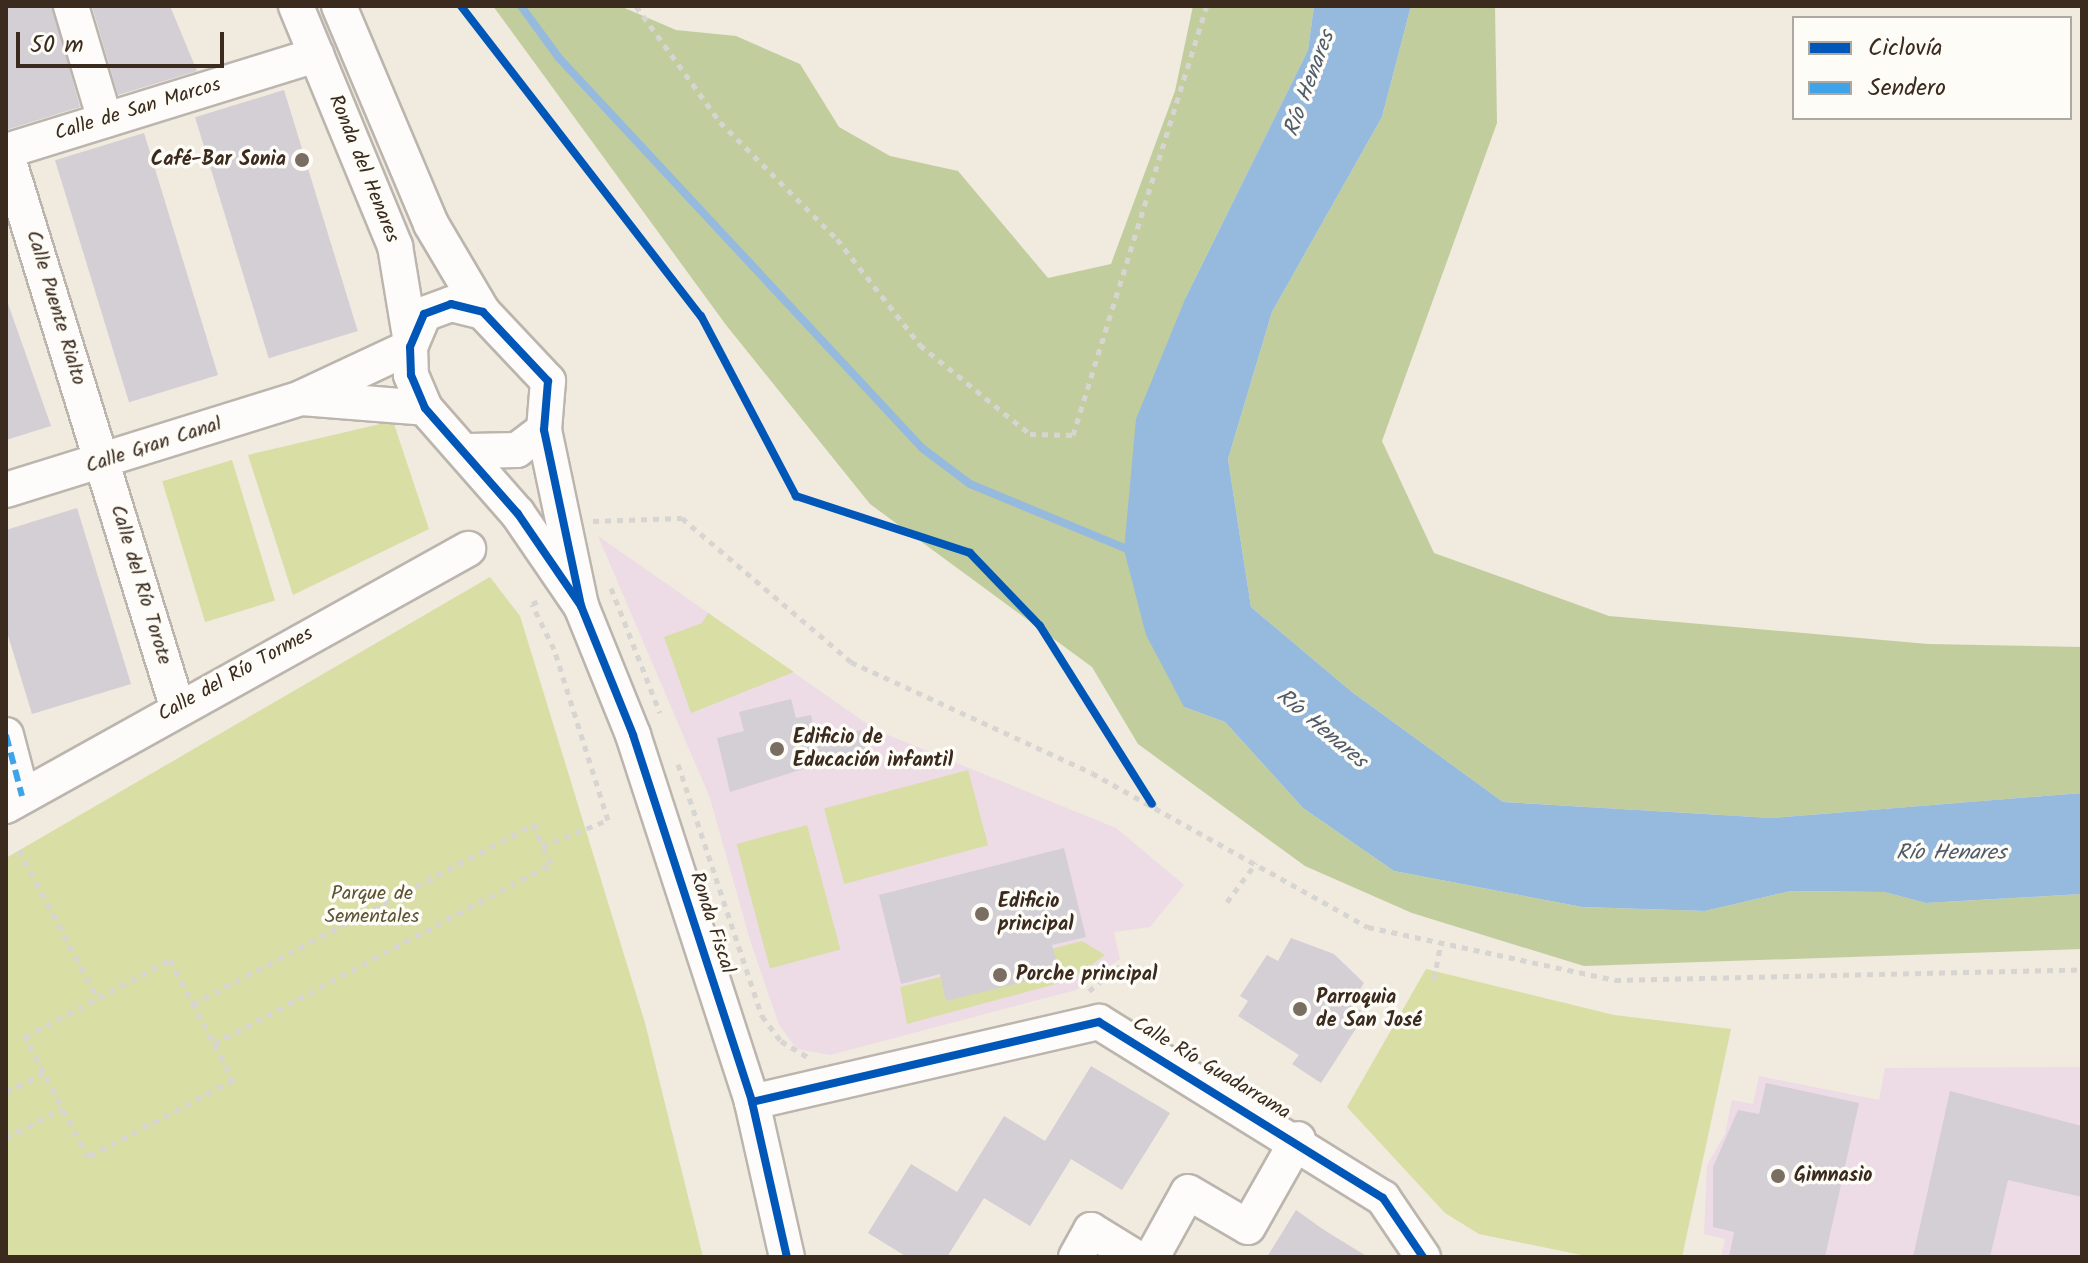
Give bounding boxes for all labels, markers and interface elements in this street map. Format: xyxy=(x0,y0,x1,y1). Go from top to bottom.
scale bar xyxy=(20,16,228,66)
legend xyxy=(1792,16,2072,120)
text: 50 m xyxy=(30,26,84,65)
water label: Río Henares xyxy=(1279,28,1341,140)
text: Ciclovía xyxy=(1868,29,1943,68)
text: Sendero xyxy=(1868,69,1946,108)
street label: Calle de San Marcos xyxy=(52,73,224,147)
street label: Ronda del Henares xyxy=(322,92,404,246)
place label: Café-Bar Sonia xyxy=(151,148,286,172)
marker: Café-Bar Sonia xyxy=(293,151,311,169)
street label: Calle Puente Rialto xyxy=(20,228,90,388)
street label: Calle Gran Canal xyxy=(83,413,225,479)
street label: Calle del Río Torote xyxy=(104,502,176,668)
street label: Calle del Río Tormes xyxy=(154,622,318,728)
water label: Río Henares xyxy=(1270,683,1372,775)
place label: Edificio de Educación infantil xyxy=(793,726,953,773)
marker: Edificio de Educación infantil xyxy=(768,740,786,758)
water label: Río Henares xyxy=(1896,841,2006,867)
street label: Ronda Fiscal xyxy=(683,869,739,977)
park label: Parque de Sementales xyxy=(325,882,419,929)
place label: Edificio principal xyxy=(998,890,1074,937)
marker: Edificio principal xyxy=(973,905,991,923)
place label: Porche principal xyxy=(1016,963,1157,987)
marker: Porche principal xyxy=(991,966,1009,984)
place label: Parroquia de San José xyxy=(1316,986,1422,1033)
marker: Parroquia de San José xyxy=(1291,1000,1309,1018)
street label: Calle Río Guadarrama xyxy=(1128,1012,1294,1126)
place label: Gimnasio xyxy=(1794,1164,1872,1188)
marker: Gimnasio xyxy=(1769,1167,1787,1185)

